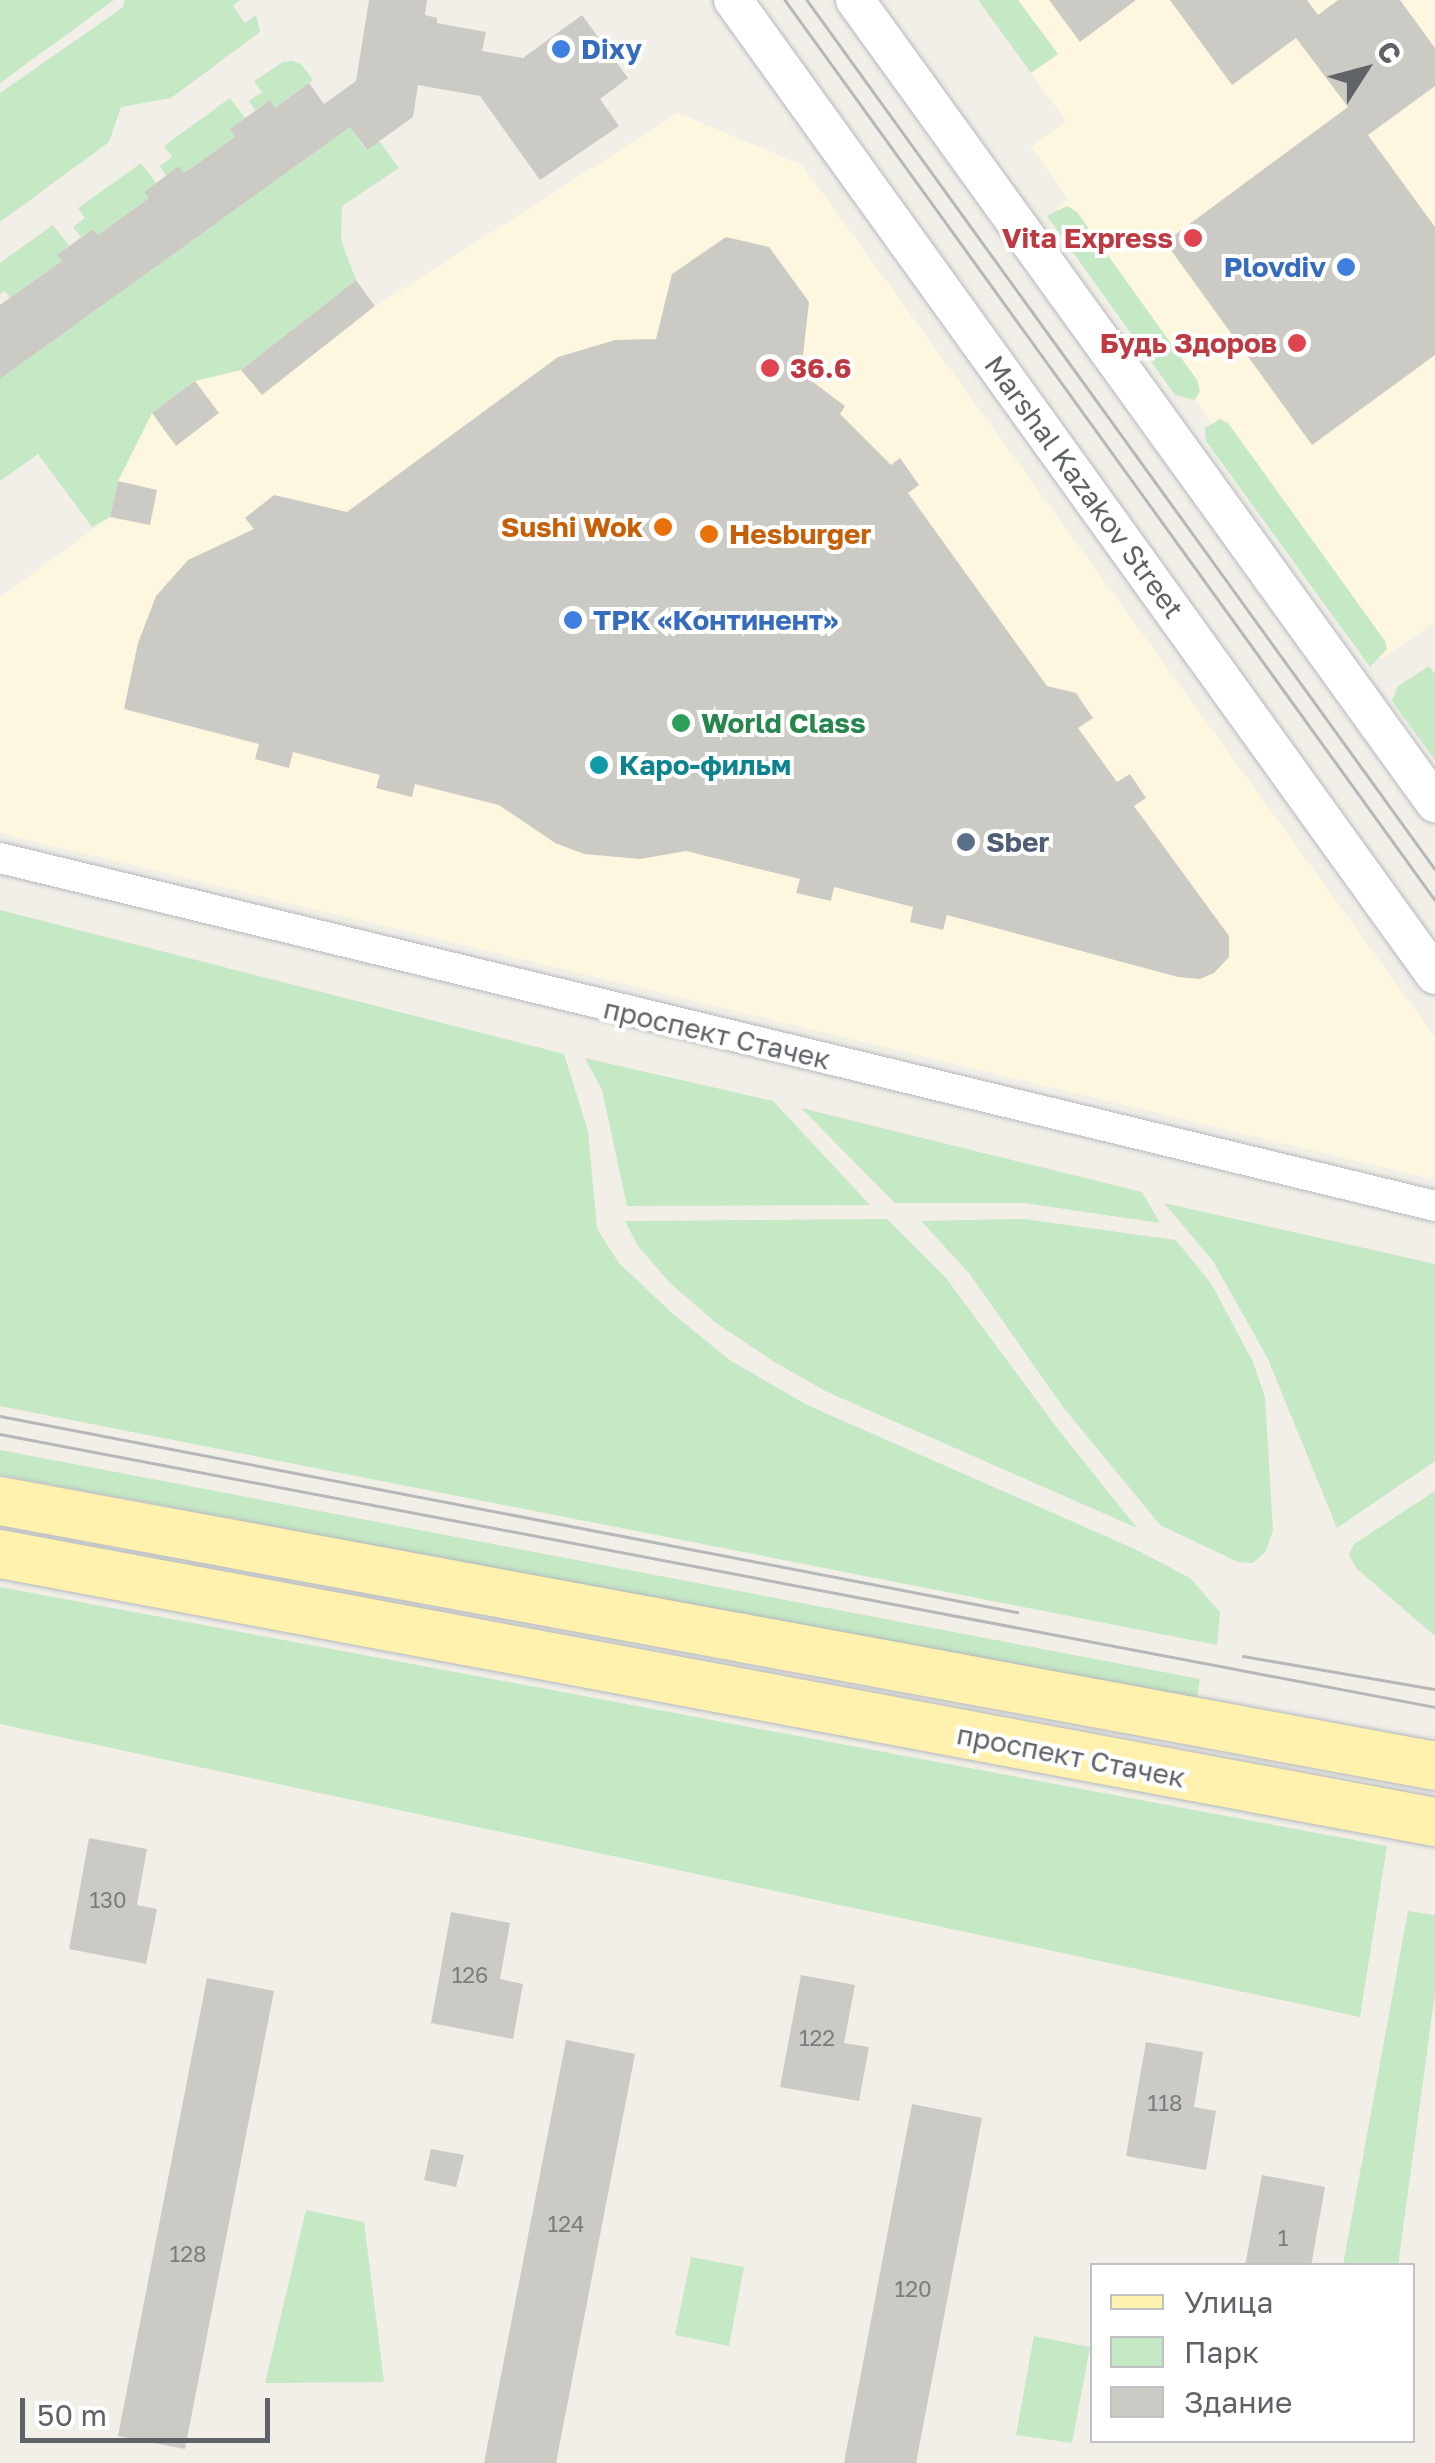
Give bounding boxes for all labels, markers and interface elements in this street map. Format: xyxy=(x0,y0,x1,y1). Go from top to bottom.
north arrow xyxy=(1315,20,1415,120)
place label: Dixy xyxy=(581,32,642,66)
text: С xyxy=(1370,34,1409,70)
marker: Dixy xyxy=(550,38,572,60)
place label: Vita Express xyxy=(1002,221,1173,255)
marker: Vita Express xyxy=(1182,227,1204,249)
place label: Plovdiv xyxy=(1224,250,1326,284)
marker: Plovdiv xyxy=(1335,256,1357,278)
place label: Будь Здоров xyxy=(1100,326,1277,360)
marker: Будь Здоров xyxy=(1286,332,1308,354)
street label: Marshal Kazakov Street xyxy=(977,349,1191,625)
place label: 36.6 xyxy=(790,351,852,385)
marker: 36.6 xyxy=(759,357,781,379)
place label: Sushi Wok xyxy=(501,510,643,544)
marker: Sushi Wok xyxy=(652,516,674,538)
place label: Hesburger xyxy=(729,517,872,551)
marker: Hesburger xyxy=(698,523,720,545)
place label: ТРК «Континент» xyxy=(593,603,838,637)
marker: ТРК «Континент» xyxy=(562,609,584,631)
place label: World Class xyxy=(701,706,866,740)
marker: World Class xyxy=(670,712,692,734)
place label: Каро-фильм xyxy=(619,748,791,782)
marker: Каро-фильм xyxy=(588,754,610,776)
place label: Sber xyxy=(986,825,1049,859)
marker: Sber xyxy=(955,831,977,853)
street label: проспект Стачек xyxy=(600,992,834,1076)
street label: проспект Стачек xyxy=(954,1717,1188,1795)
house number: 130 xyxy=(89,1887,127,1913)
house number: 126 xyxy=(452,1962,488,1988)
house number: 122 xyxy=(799,2025,835,2051)
house number: 118 xyxy=(1148,2090,1182,2116)
house number: 124 xyxy=(548,2211,584,2237)
house number: 1 xyxy=(1278,2225,1288,2251)
house number: 128 xyxy=(170,2241,206,2267)
legend xyxy=(1090,2263,1415,2443)
house number: 120 xyxy=(894,2276,932,2302)
text: Улица xyxy=(1184,2284,1273,2320)
text: Парк xyxy=(1184,2334,1259,2370)
scale bar xyxy=(25,2378,275,2440)
text: Здание xyxy=(1184,2384,1292,2420)
text: 50 m xyxy=(37,2397,107,2433)

